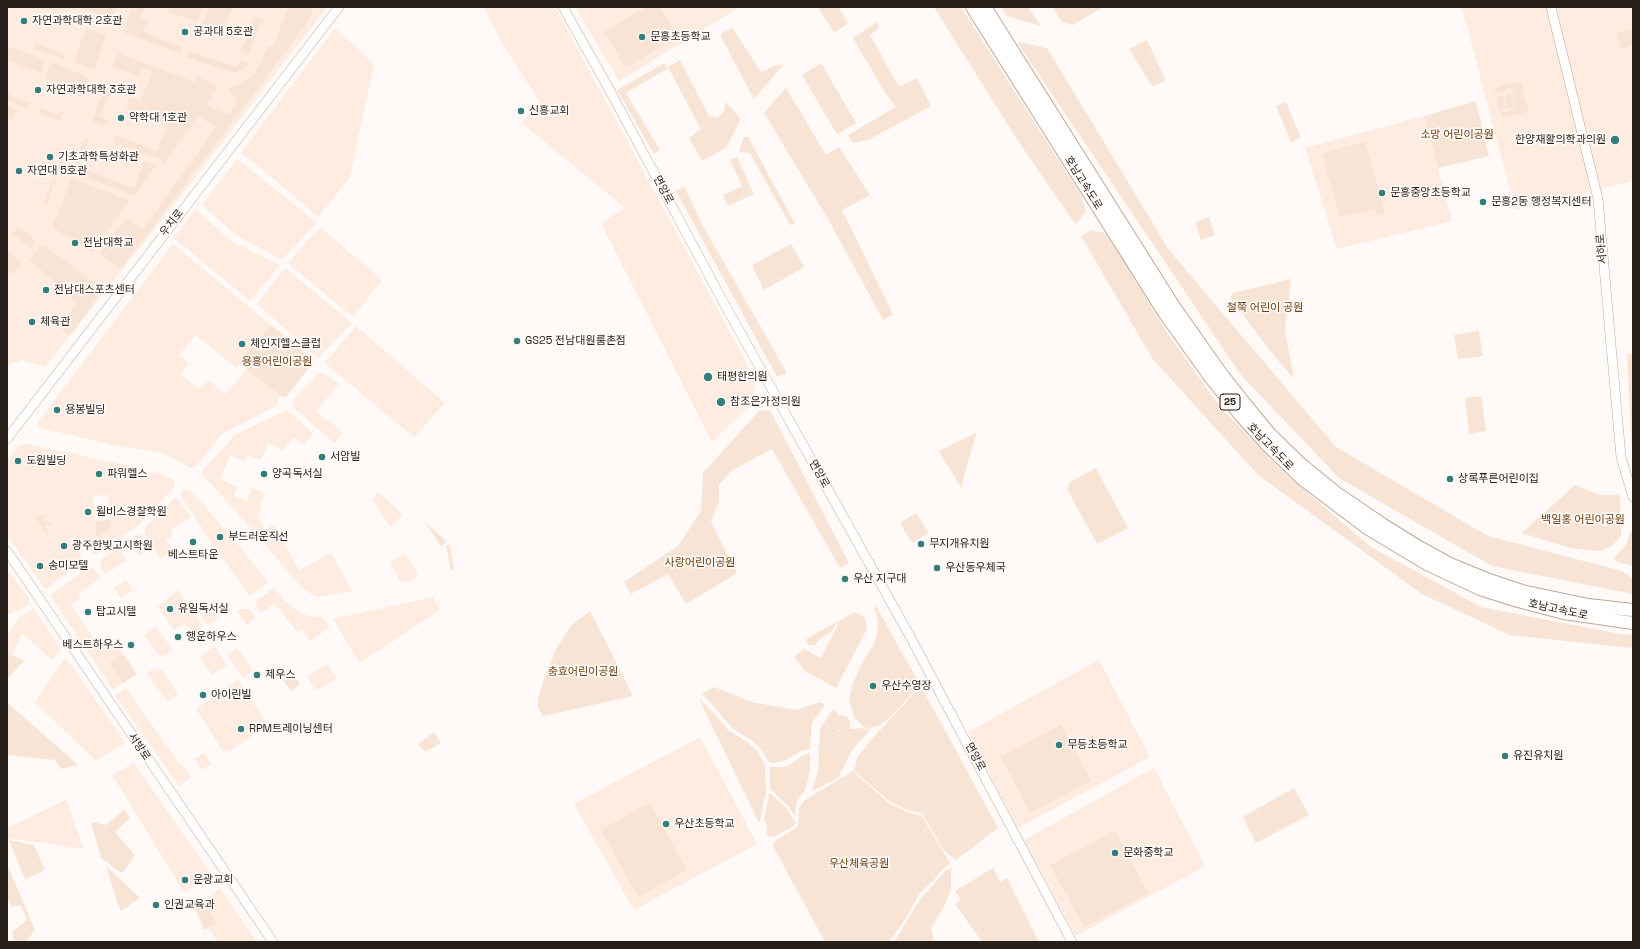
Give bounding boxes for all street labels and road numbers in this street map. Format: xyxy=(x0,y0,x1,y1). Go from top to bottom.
street label: 호남고속도로 xyxy=(1061,154,1105,212)
street label: 면앙로 xyxy=(650,173,676,207)
street label: 우치로 xyxy=(157,207,187,239)
street label: 서하로 xyxy=(1594,233,1610,265)
road number: 25 xyxy=(1220,394,1240,410)
street label: 호남고속도로 xyxy=(1244,421,1296,473)
street label: 면앙로 xyxy=(806,458,832,490)
street label: 호남고속도로 xyxy=(1527,597,1589,623)
street label: 서방로 xyxy=(125,731,153,763)
street label: 면앙로 xyxy=(962,740,988,774)

